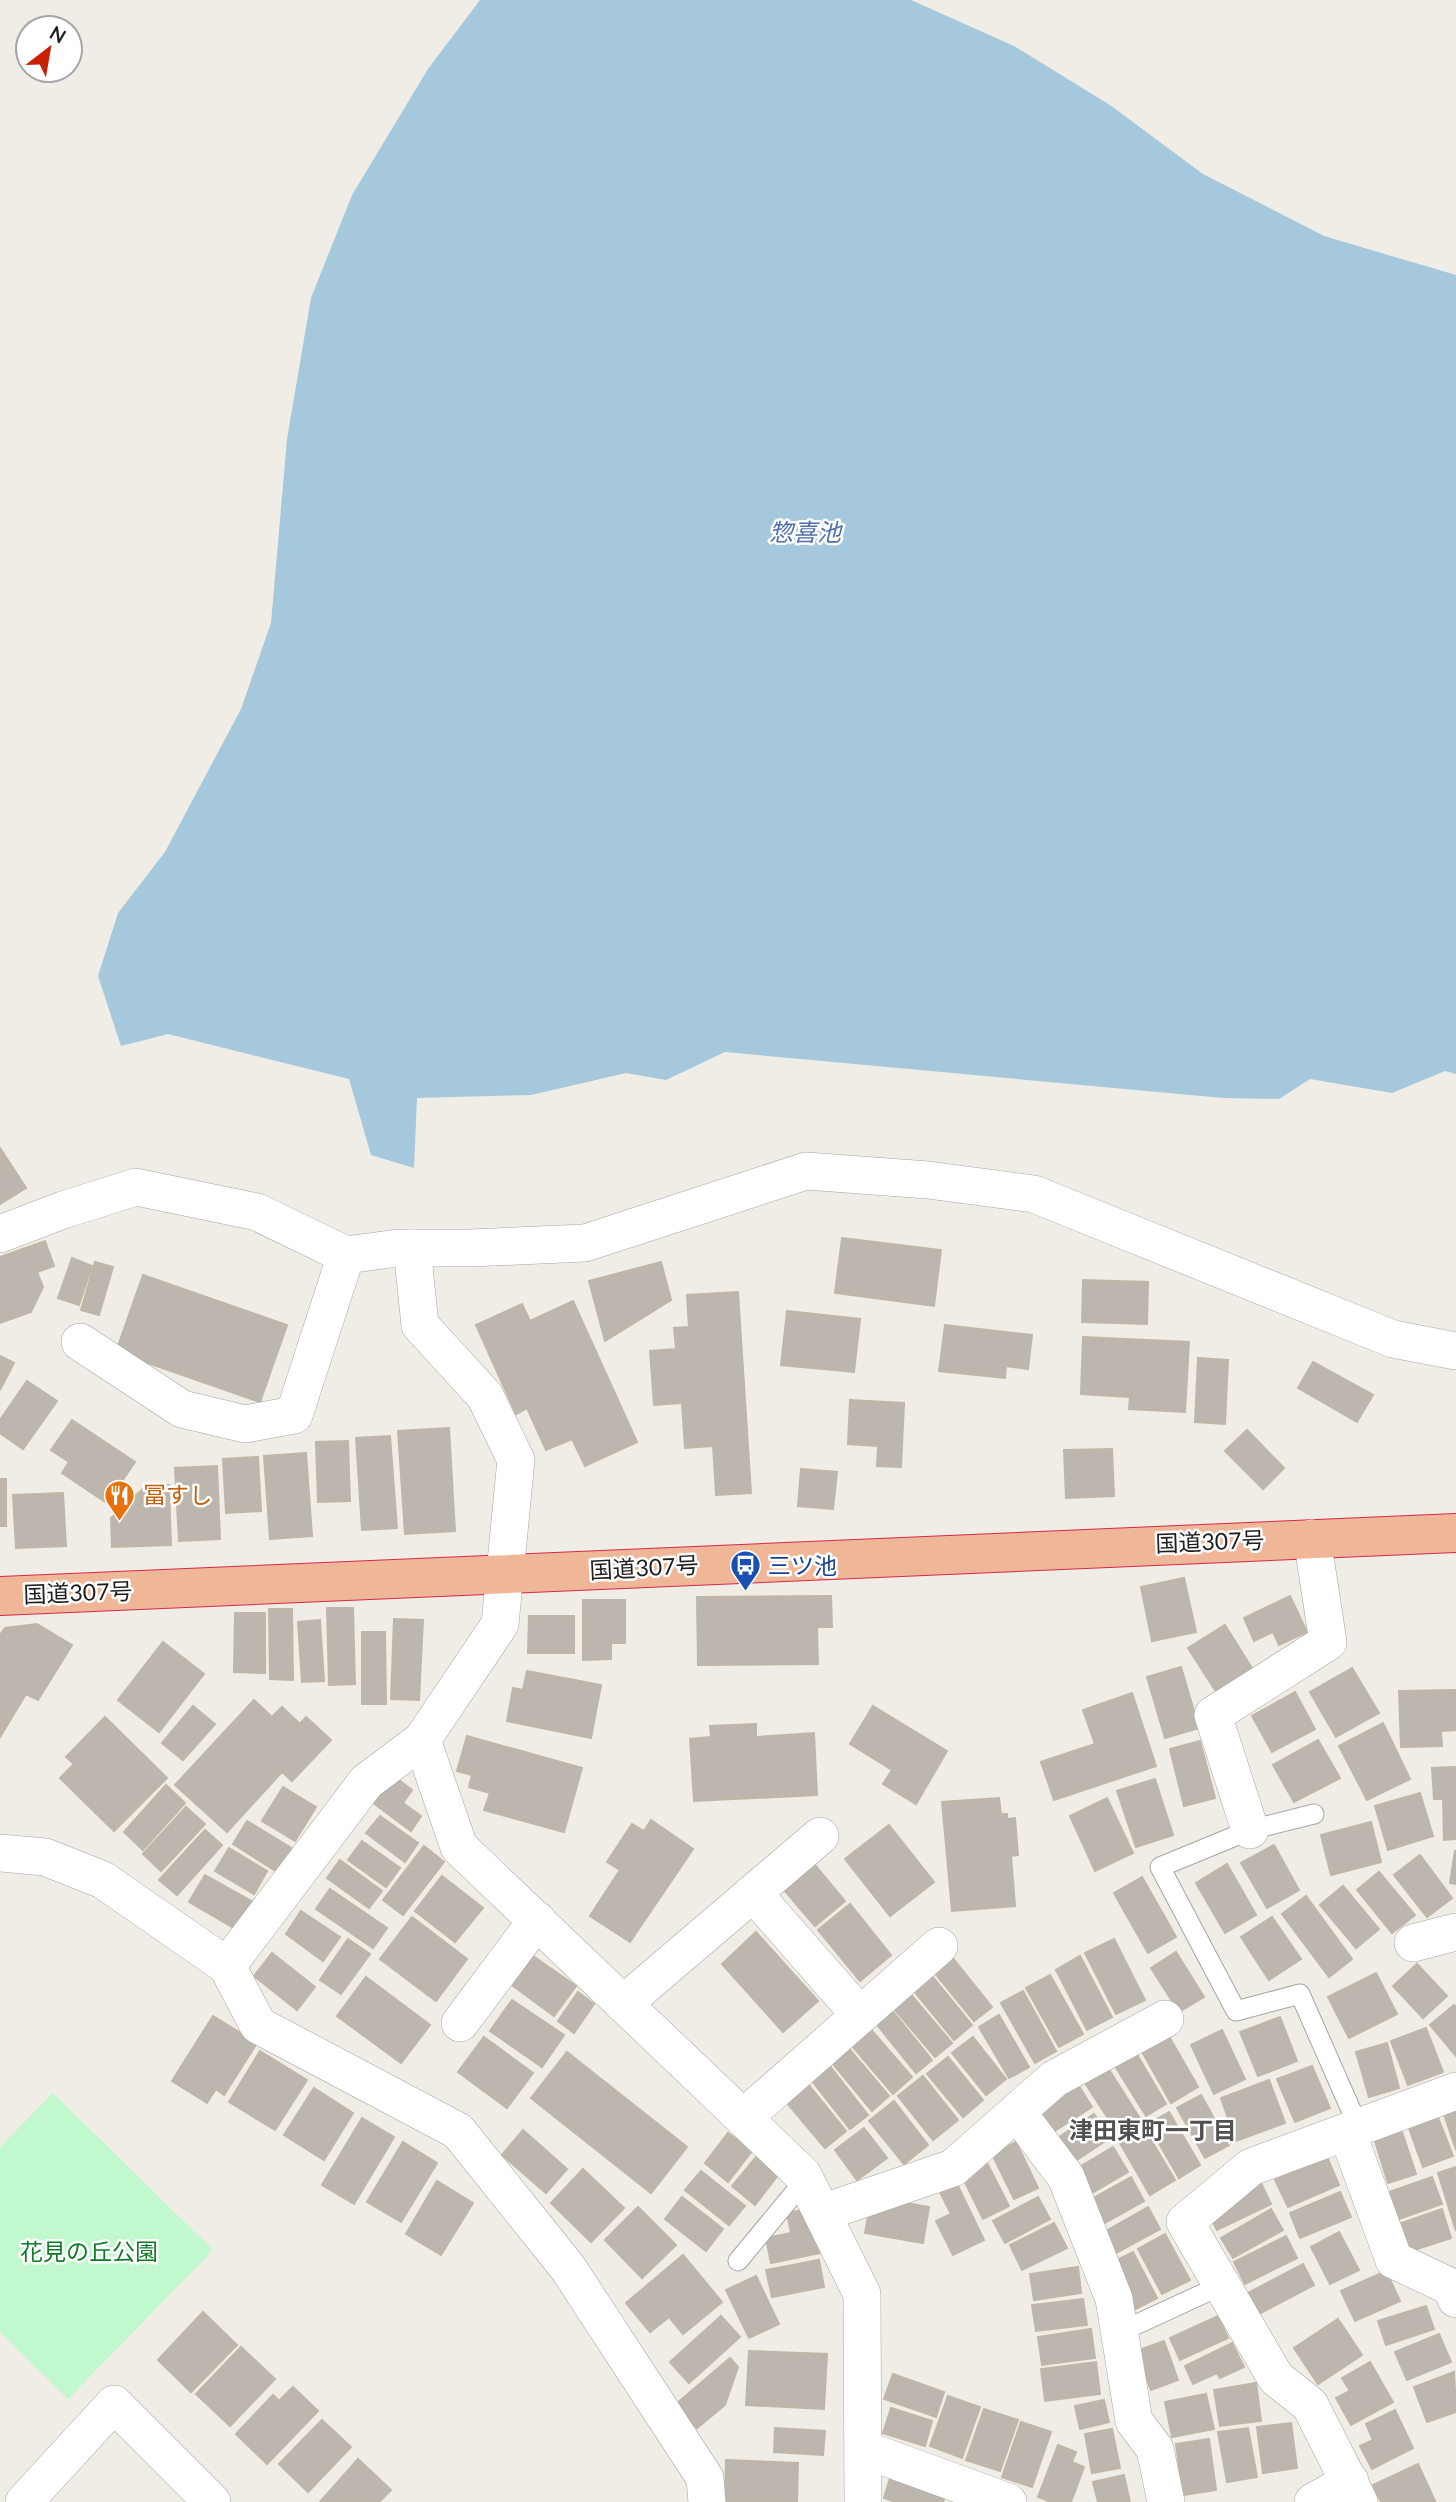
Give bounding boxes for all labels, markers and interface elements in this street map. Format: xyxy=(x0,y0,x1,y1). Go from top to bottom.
north arrow xyxy=(14,14,84,84)
text: N xyxy=(46,20,70,48)
water label: 惣喜池 xyxy=(769,517,843,546)
restaurant icon: 冨すし xyxy=(103,1478,137,1522)
place label: 冨すし xyxy=(143,1480,212,1508)
street label: 国道307号 xyxy=(1155,1525,1265,1557)
bus stop icon: 三ツ池 xyxy=(728,1549,762,1593)
street label: 国道307号 xyxy=(589,1550,699,1584)
place label: 三ツ池 xyxy=(768,1551,837,1579)
street label: 国道307号 xyxy=(23,1576,133,1608)
district label: 津田東町一丁目 xyxy=(1069,2115,1237,2144)
park label: 花見の丘公園 xyxy=(20,2237,158,2265)

